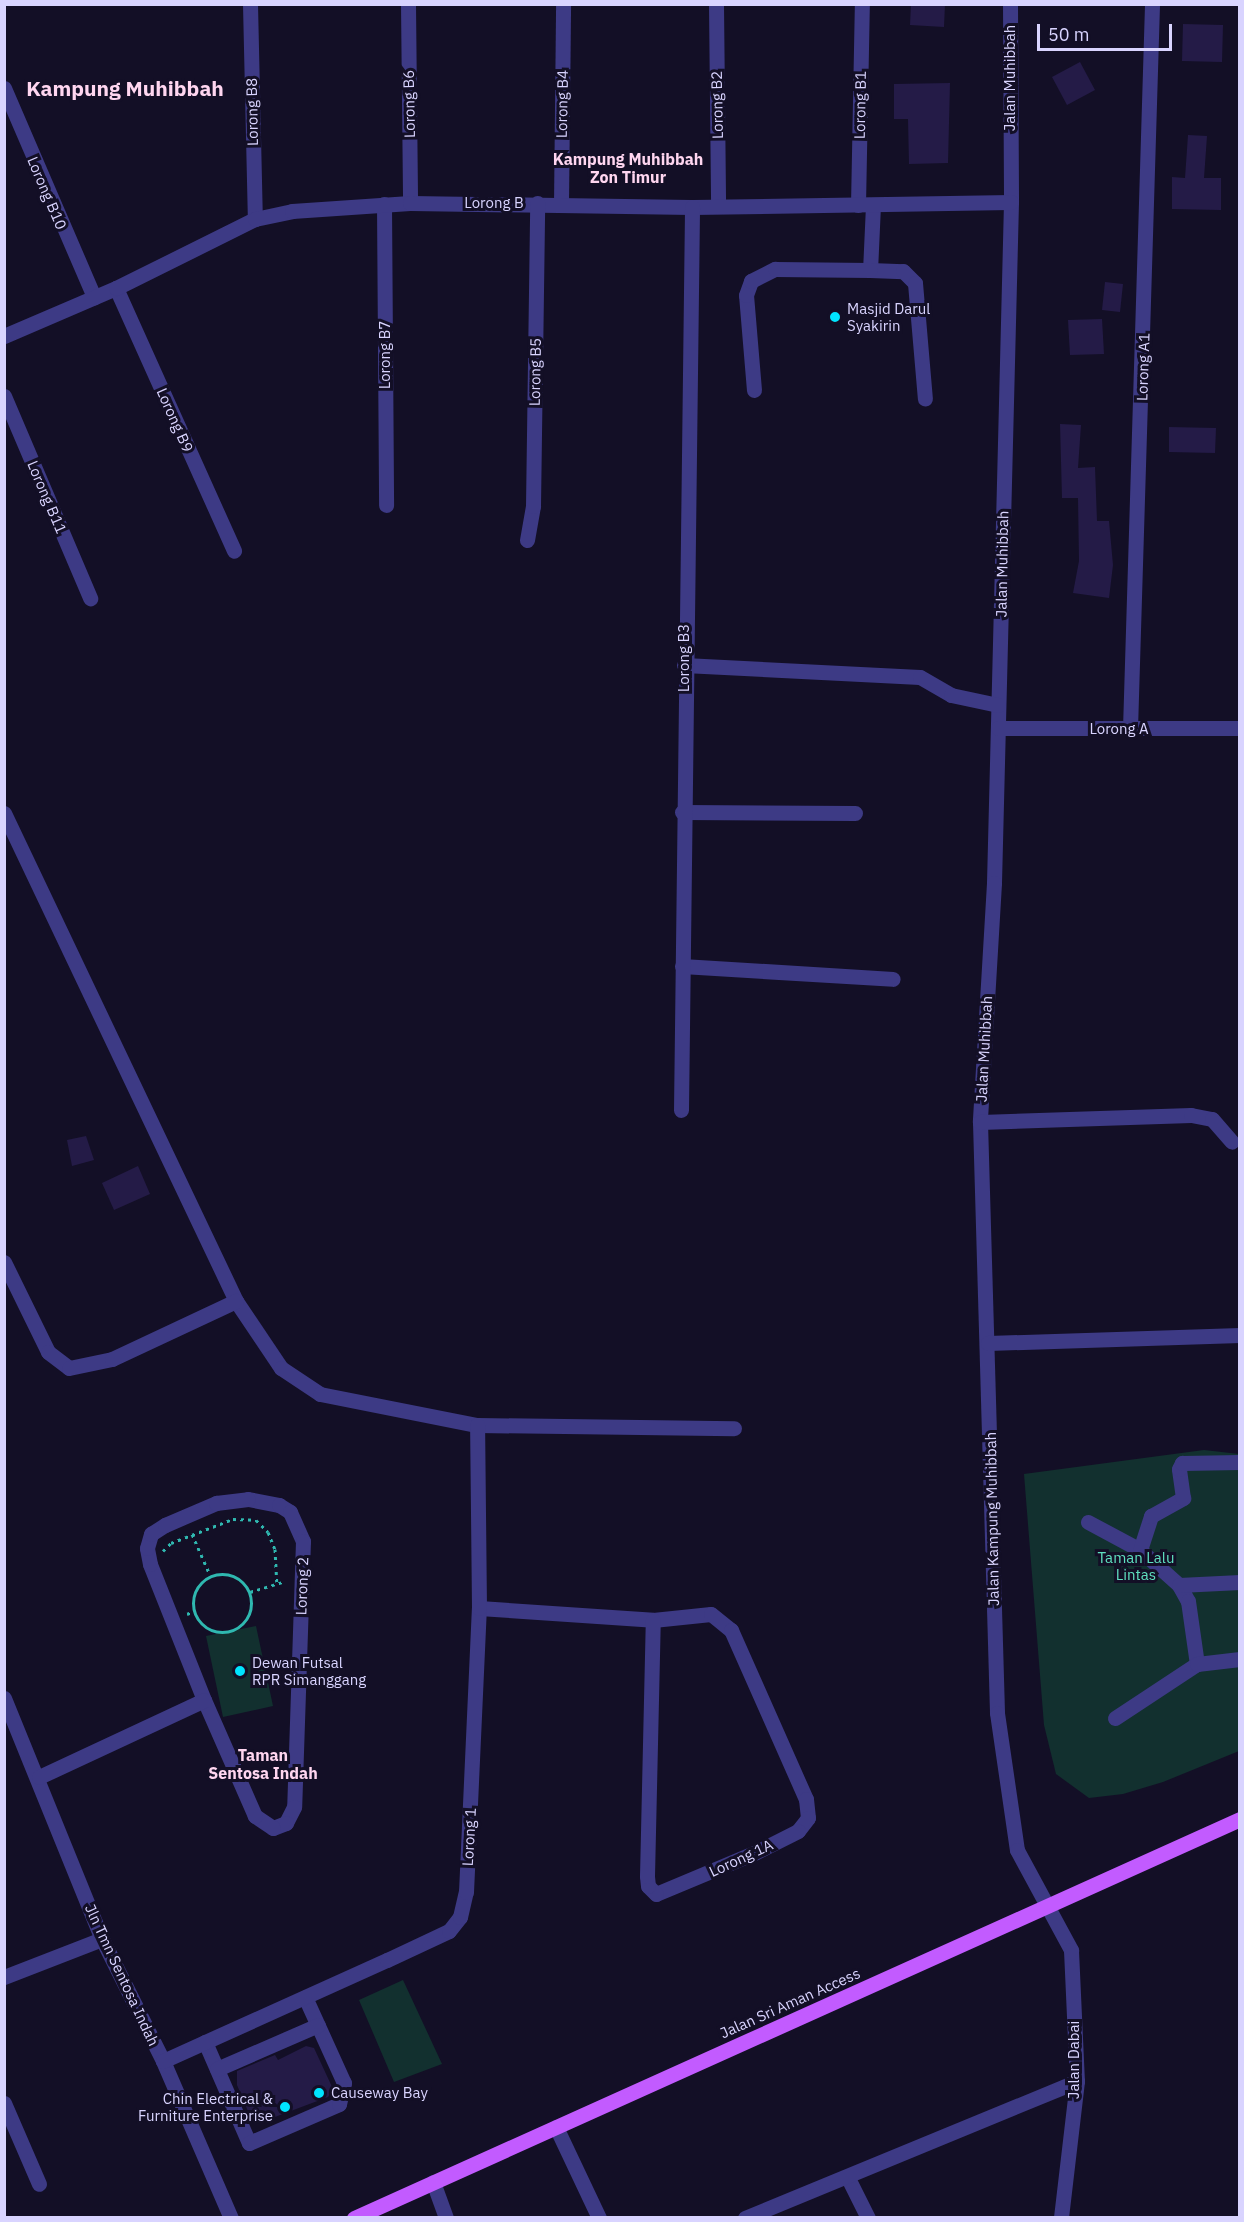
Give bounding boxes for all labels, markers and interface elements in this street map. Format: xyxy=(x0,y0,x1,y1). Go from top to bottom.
scale bar xyxy=(1040,12,1175,50)
text: 50 m xyxy=(1048,23,1090,46)
street label: Jalan Muhibbah xyxy=(1001,25,1019,131)
street label: Lorong B6 xyxy=(399,70,419,138)
street label: Lorong B4 xyxy=(552,70,572,138)
street label: Lorong B2 xyxy=(707,71,727,139)
street label: Lorong B1 xyxy=(850,71,870,139)
district label: Kampung Muhibbah xyxy=(26,75,224,101)
street label: Lorong B8 xyxy=(242,78,262,146)
district label: Kampung Muhibbah Zon Timur xyxy=(553,149,703,187)
street label: Lorong B10 xyxy=(24,154,70,232)
street label: Lorong B xyxy=(464,194,524,212)
place label: Masjid Darul Syakirin xyxy=(847,299,930,334)
marker: Masjid Darul Syakirin xyxy=(828,310,842,324)
street label: Lorong B7 xyxy=(376,321,394,389)
street label: Lorong A1 xyxy=(1133,333,1153,401)
street label: Lorong B5 xyxy=(525,338,545,406)
street label: Lorong B9 xyxy=(153,385,197,455)
street label: Lorong B11 xyxy=(24,458,70,536)
street label: Jalan Muhibbah xyxy=(992,510,1012,618)
street label: Lorong B3 xyxy=(675,624,693,692)
street label: Lorong A xyxy=(1089,720,1149,738)
street label: Jalan Muhibbah xyxy=(972,995,996,1103)
street label: Jalan Kampung Muhibbah xyxy=(981,1432,1003,1606)
park label: Taman Lalu Lintas xyxy=(1098,1548,1174,1583)
street label: Lorong 2 xyxy=(292,1556,312,1616)
place label: Dewan Futsal RPR Simanggang xyxy=(252,1653,366,1688)
marker: Dewan Futsal RPR Simanggang xyxy=(233,1664,247,1678)
district label: Taman Sentosa Indah xyxy=(208,1745,318,1783)
street label: Lorong 1 xyxy=(458,1807,480,1867)
street label: Lorong 1A xyxy=(706,1835,776,1881)
street label: Jln Tmn Sentosa Indah xyxy=(81,1901,163,2049)
street label: Jalan Sri Aman Access xyxy=(717,1964,863,2042)
street label: Jalan Dabai xyxy=(1065,2021,1083,2099)
place label: Causeway Bay xyxy=(331,2084,428,2102)
marker: Causeway Bay xyxy=(312,2086,326,2100)
place label: Chin Electrical & Furniture Enterprise xyxy=(138,2089,273,2124)
marker: Chin Electrical & Furniture Enterprise xyxy=(278,2100,292,2114)

